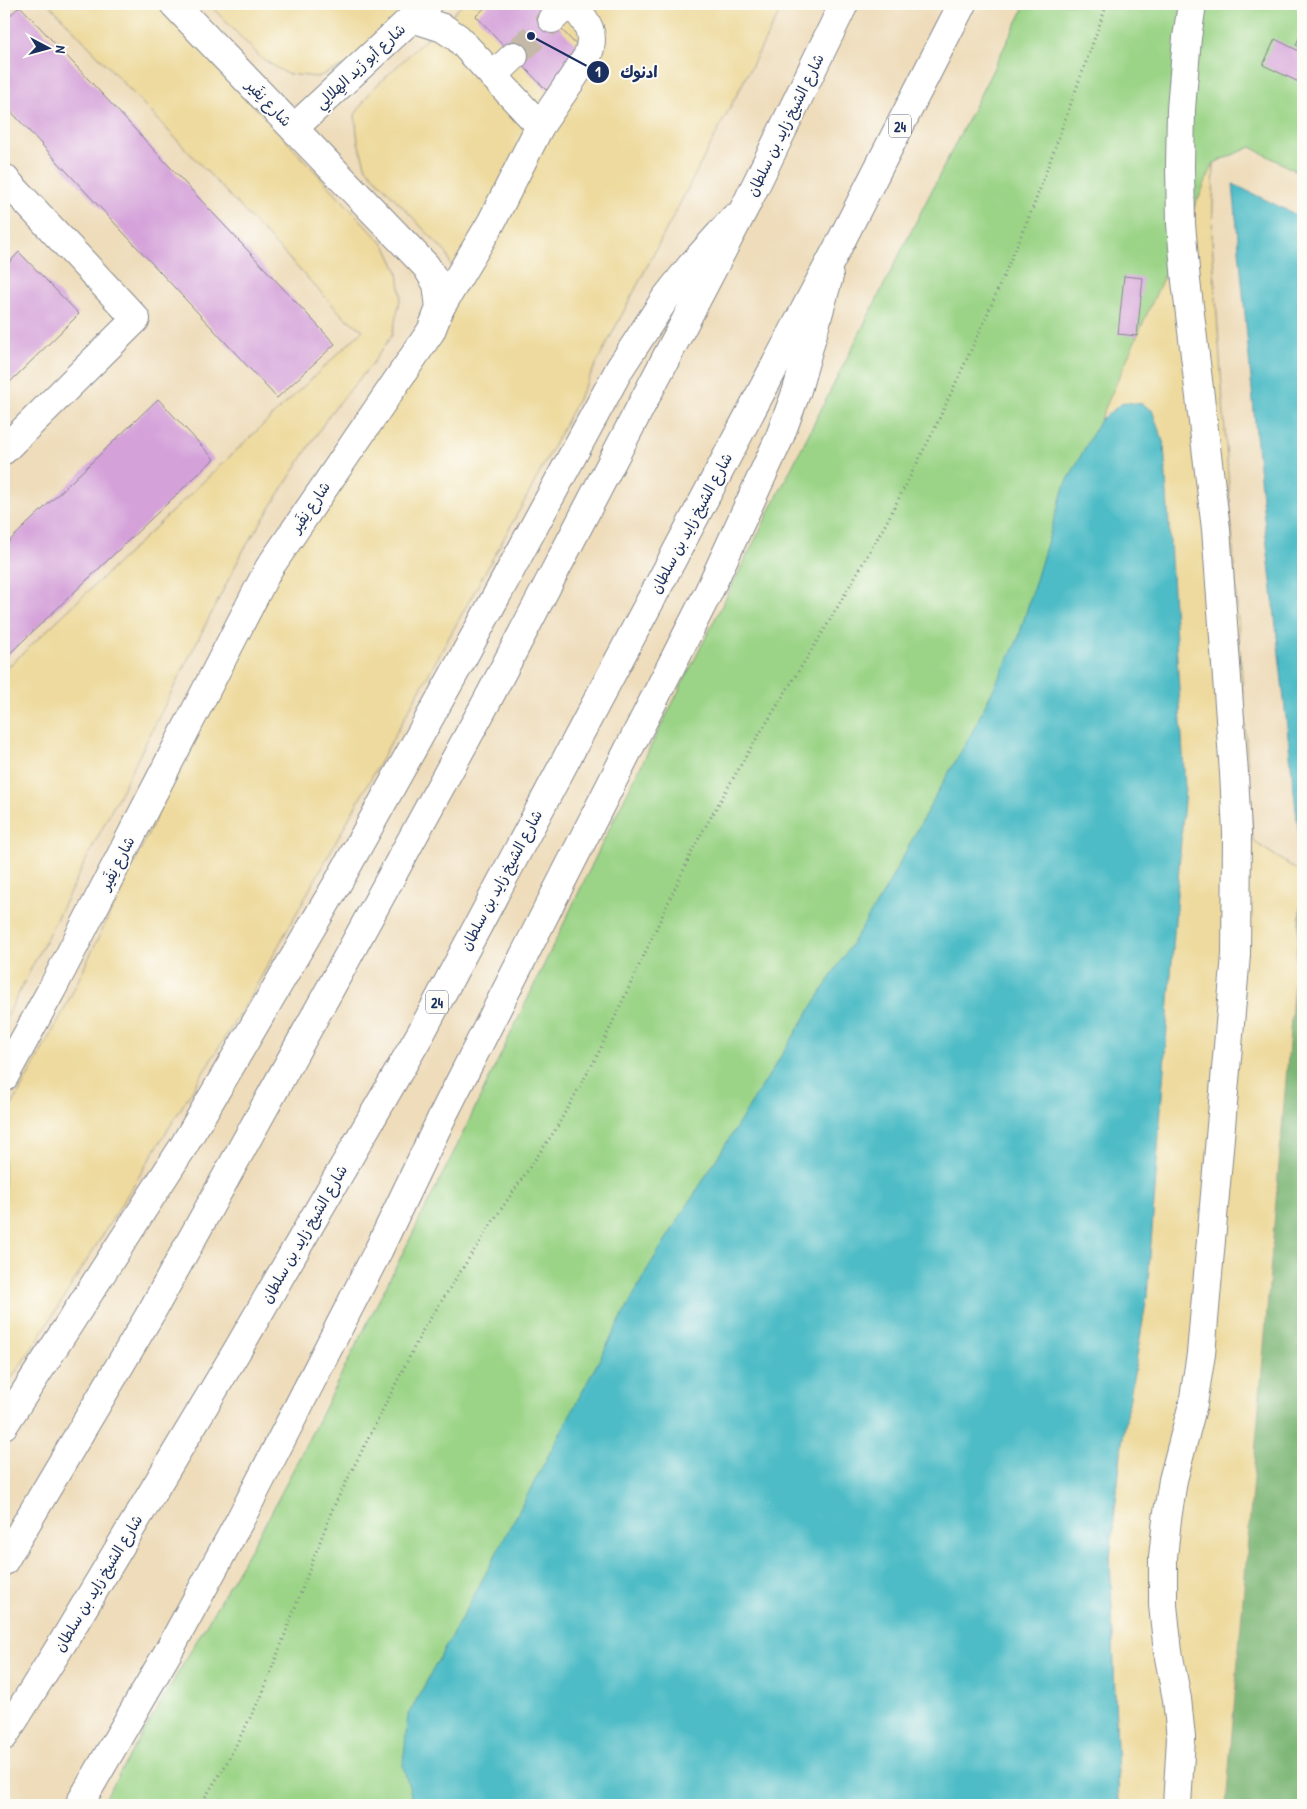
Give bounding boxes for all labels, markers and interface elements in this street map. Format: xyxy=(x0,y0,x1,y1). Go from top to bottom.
street label: شارع أبو زَيد الهِلالِي xyxy=(310,19,412,116)
north arrow xyxy=(22,22,72,72)
text: N xyxy=(52,45,71,55)
street label: شارع الشيخ زايد بن سلطان xyxy=(741,50,829,200)
callout: ادنوك xyxy=(585,57,667,88)
text: 1 xyxy=(595,61,601,82)
text: ادنوك xyxy=(620,61,658,83)
street label: شارع نِفَير xyxy=(240,74,297,131)
road number: 24 xyxy=(889,114,911,138)
street label: شارع الشيخ زايد بن سلطان xyxy=(645,449,737,597)
street label: شارع نِفَير xyxy=(284,477,335,538)
street label: شارع الشيخ زايد بن سلطان xyxy=(455,806,547,954)
street label: شارع نِفَير xyxy=(94,833,139,895)
road number: 24 xyxy=(426,990,448,1014)
street label: شارع الشيخ زايد بن سلطان xyxy=(256,1161,352,1307)
street label: شارع الشيخ زايد بن سلطان xyxy=(49,1511,147,1655)

